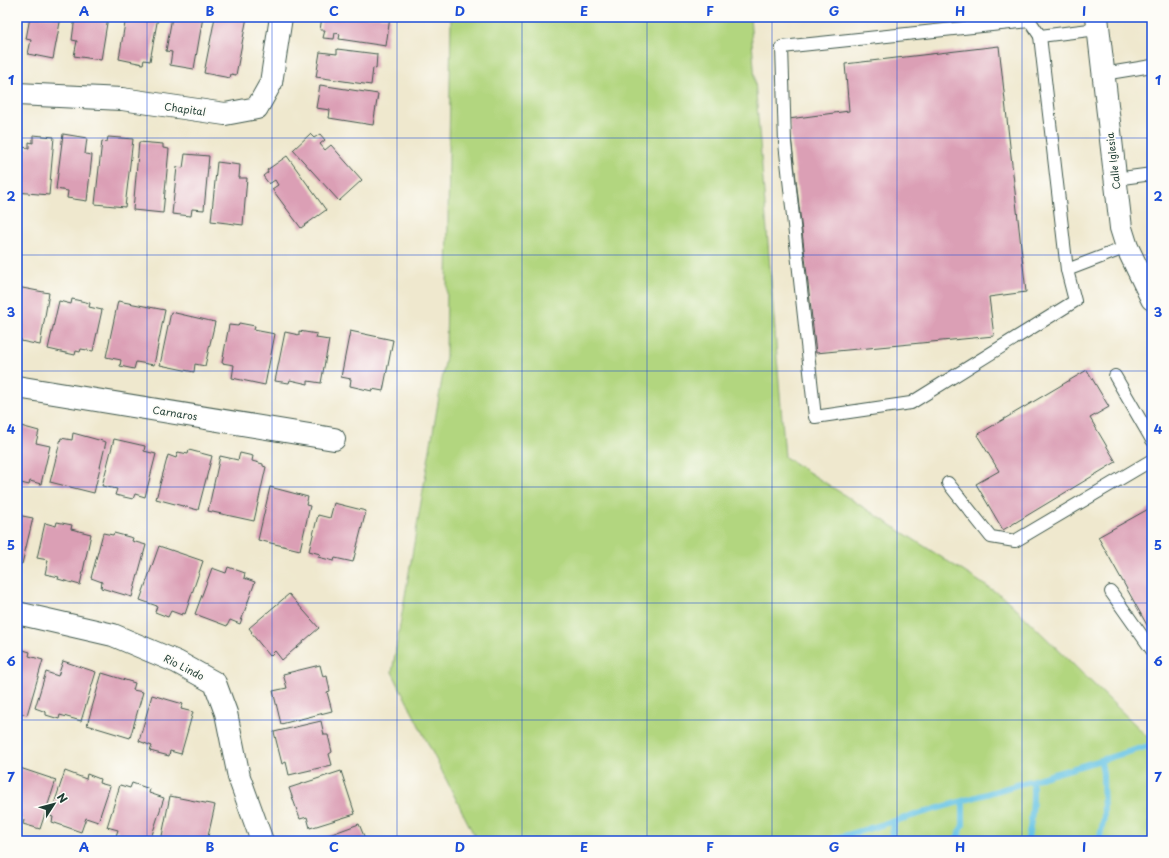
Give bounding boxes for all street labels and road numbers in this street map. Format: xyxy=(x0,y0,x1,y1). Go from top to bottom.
street label: Chapital xyxy=(163,98,207,119)
street label: Calle Iglesia xyxy=(1101,131,1123,190)
street label: Carnaros xyxy=(152,402,199,424)
street label: Rio Lindo xyxy=(161,650,207,683)

